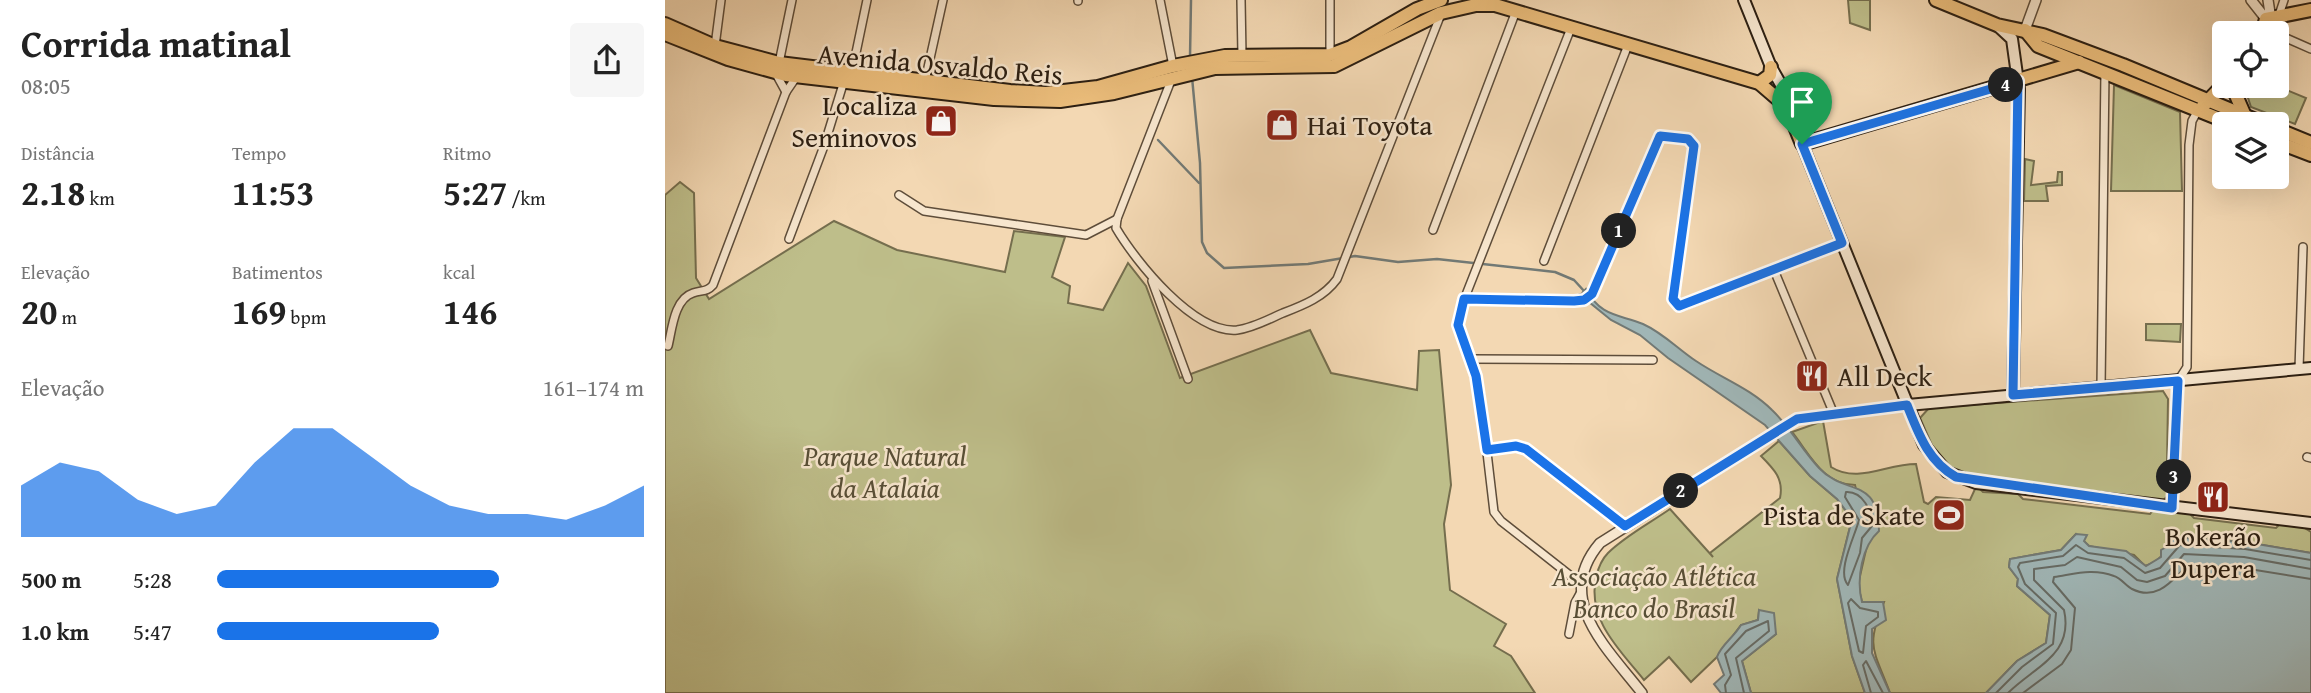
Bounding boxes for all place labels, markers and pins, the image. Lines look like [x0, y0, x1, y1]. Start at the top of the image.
pin: 4 [1989, 68, 2023, 102]
pin [1772, 72, 1832, 144]
place label: Localiza Seminovos [791, 84, 918, 157]
shop icon: Localiza Seminovos [922, 102, 960, 140]
place label: Hai Toyota [1307, 104, 1433, 145]
shop icon: Hai Toyota [1263, 106, 1301, 144]
pin: 1 [1601, 214, 1637, 248]
place label: All Deck [1837, 355, 1933, 396]
restaurant icon: All Deck [1793, 357, 1831, 395]
pin: 3 [2157, 460, 2191, 494]
pin: 2 [1663, 474, 1699, 508]
restaurant icon: Bokerão Dupera [2194, 478, 2232, 516]
place label: Pista de Skate [1763, 494, 1925, 535]
sports icon: Pista de Skate [1930, 496, 1968, 534]
place label: Bokerão Dupera [2165, 515, 2261, 588]

